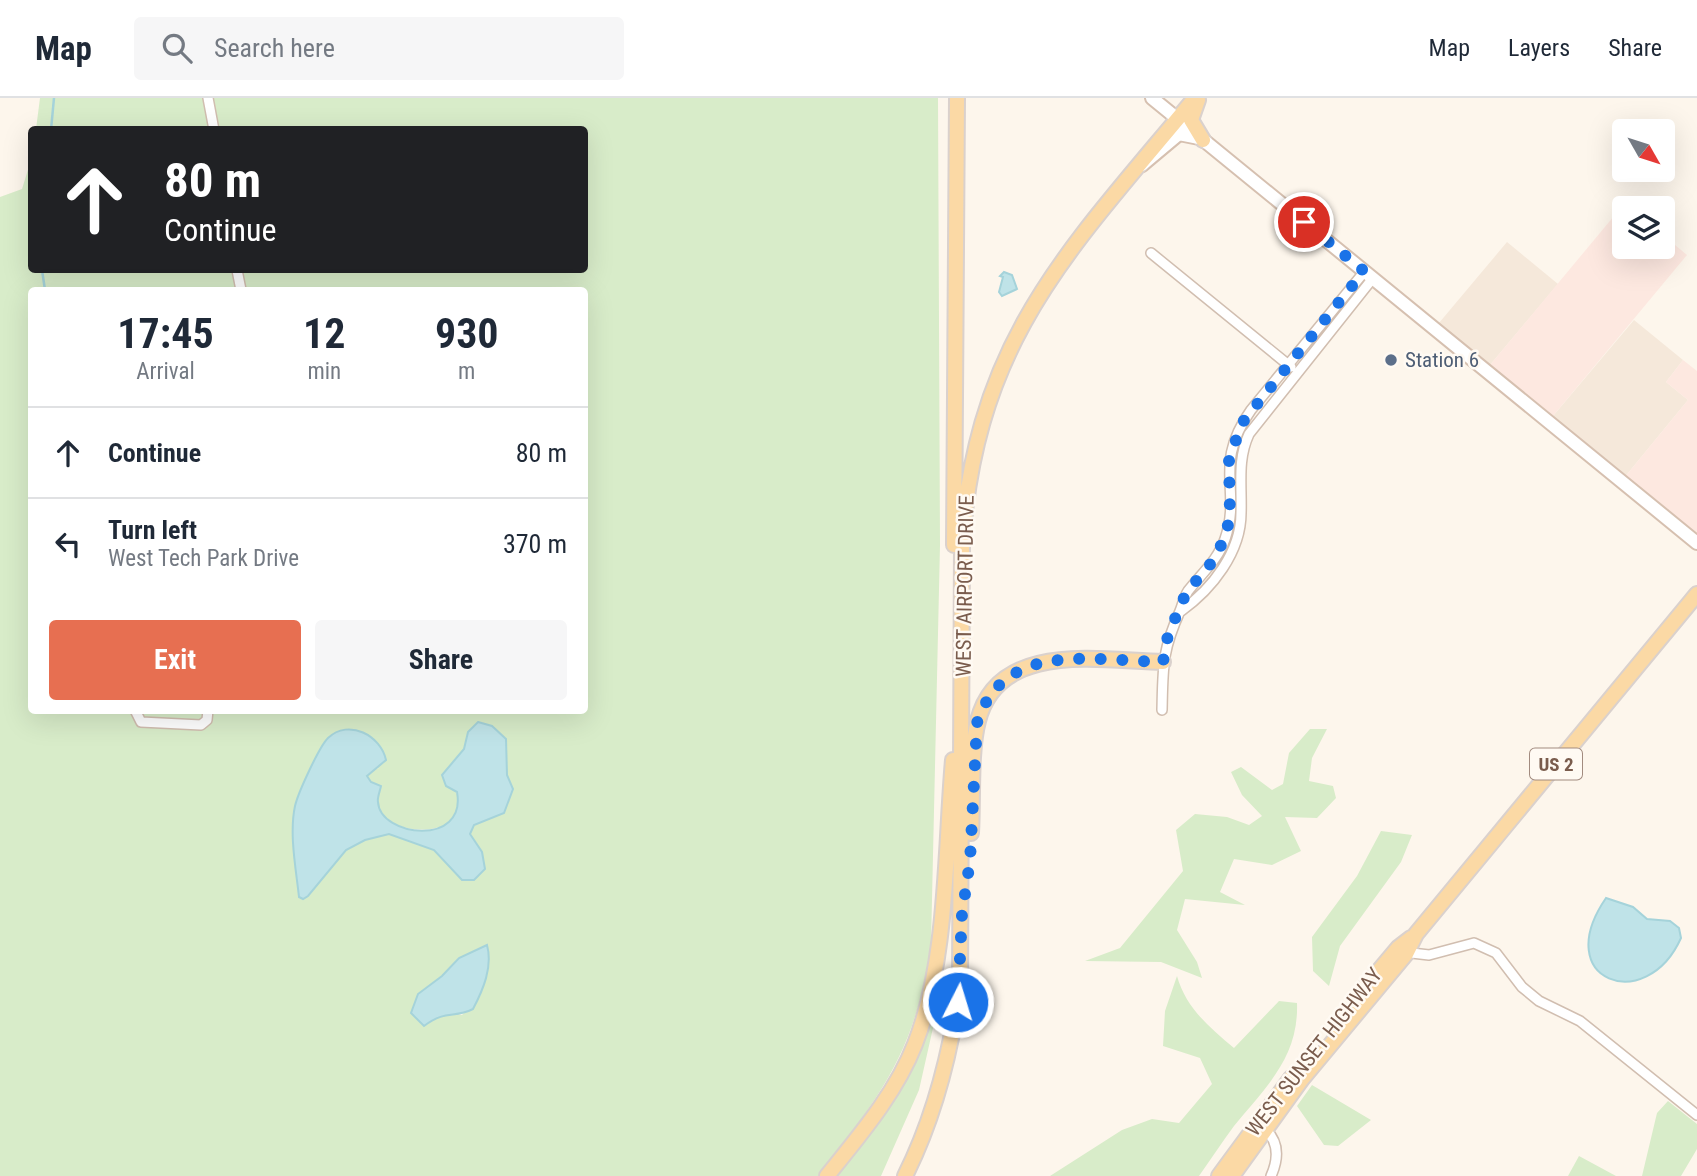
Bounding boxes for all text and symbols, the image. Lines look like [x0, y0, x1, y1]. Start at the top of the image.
search box [134, 17, 624, 80]
text: Map [35, 29, 92, 68]
icon: search [158, 29, 196, 67]
text: Search here [214, 33, 335, 63]
text: Map [1429, 34, 1470, 62]
text: Layers [1508, 34, 1570, 62]
text: Share [1608, 34, 1662, 62]
north arrow [1612, 119, 1675, 182]
map controls [1612, 119, 1675, 259]
text: 80 m [164, 152, 261, 209]
icon: ahead [49, 154, 140, 245]
pin [1274, 192, 1334, 252]
button: layers [1612, 196, 1675, 259]
icon: arrive [1285, 203, 1323, 241]
text: Continue [164, 211, 276, 249]
text: 17:45 [117, 309, 214, 358]
text: 12 [303, 309, 346, 358]
text: 930 [435, 309, 499, 358]
place label: Station 6 [1405, 348, 1479, 372]
marker: Station 6 [1383, 352, 1399, 368]
text: Arrival [136, 358, 195, 385]
text: min [307, 358, 341, 385]
text: m [458, 358, 475, 385]
icon: ahead [49, 434, 87, 472]
text: Continue [108, 438, 201, 468]
text: 80 m [516, 438, 567, 468]
street label: WEST AIRPORT DRIVE [951, 495, 979, 677]
text: Turn left [108, 515, 197, 545]
icon: left [49, 525, 87, 563]
text: 370 m [503, 529, 567, 559]
text: West Tech Park Drive [108, 545, 299, 572]
button: Exit [49, 620, 301, 700]
button: Share [315, 620, 567, 700]
road number: US 2 [1530, 748, 1582, 779]
street label: WEST SUNSET HIGHWAY [1241, 963, 1387, 1141]
position arrow [921, 965, 995, 1039]

